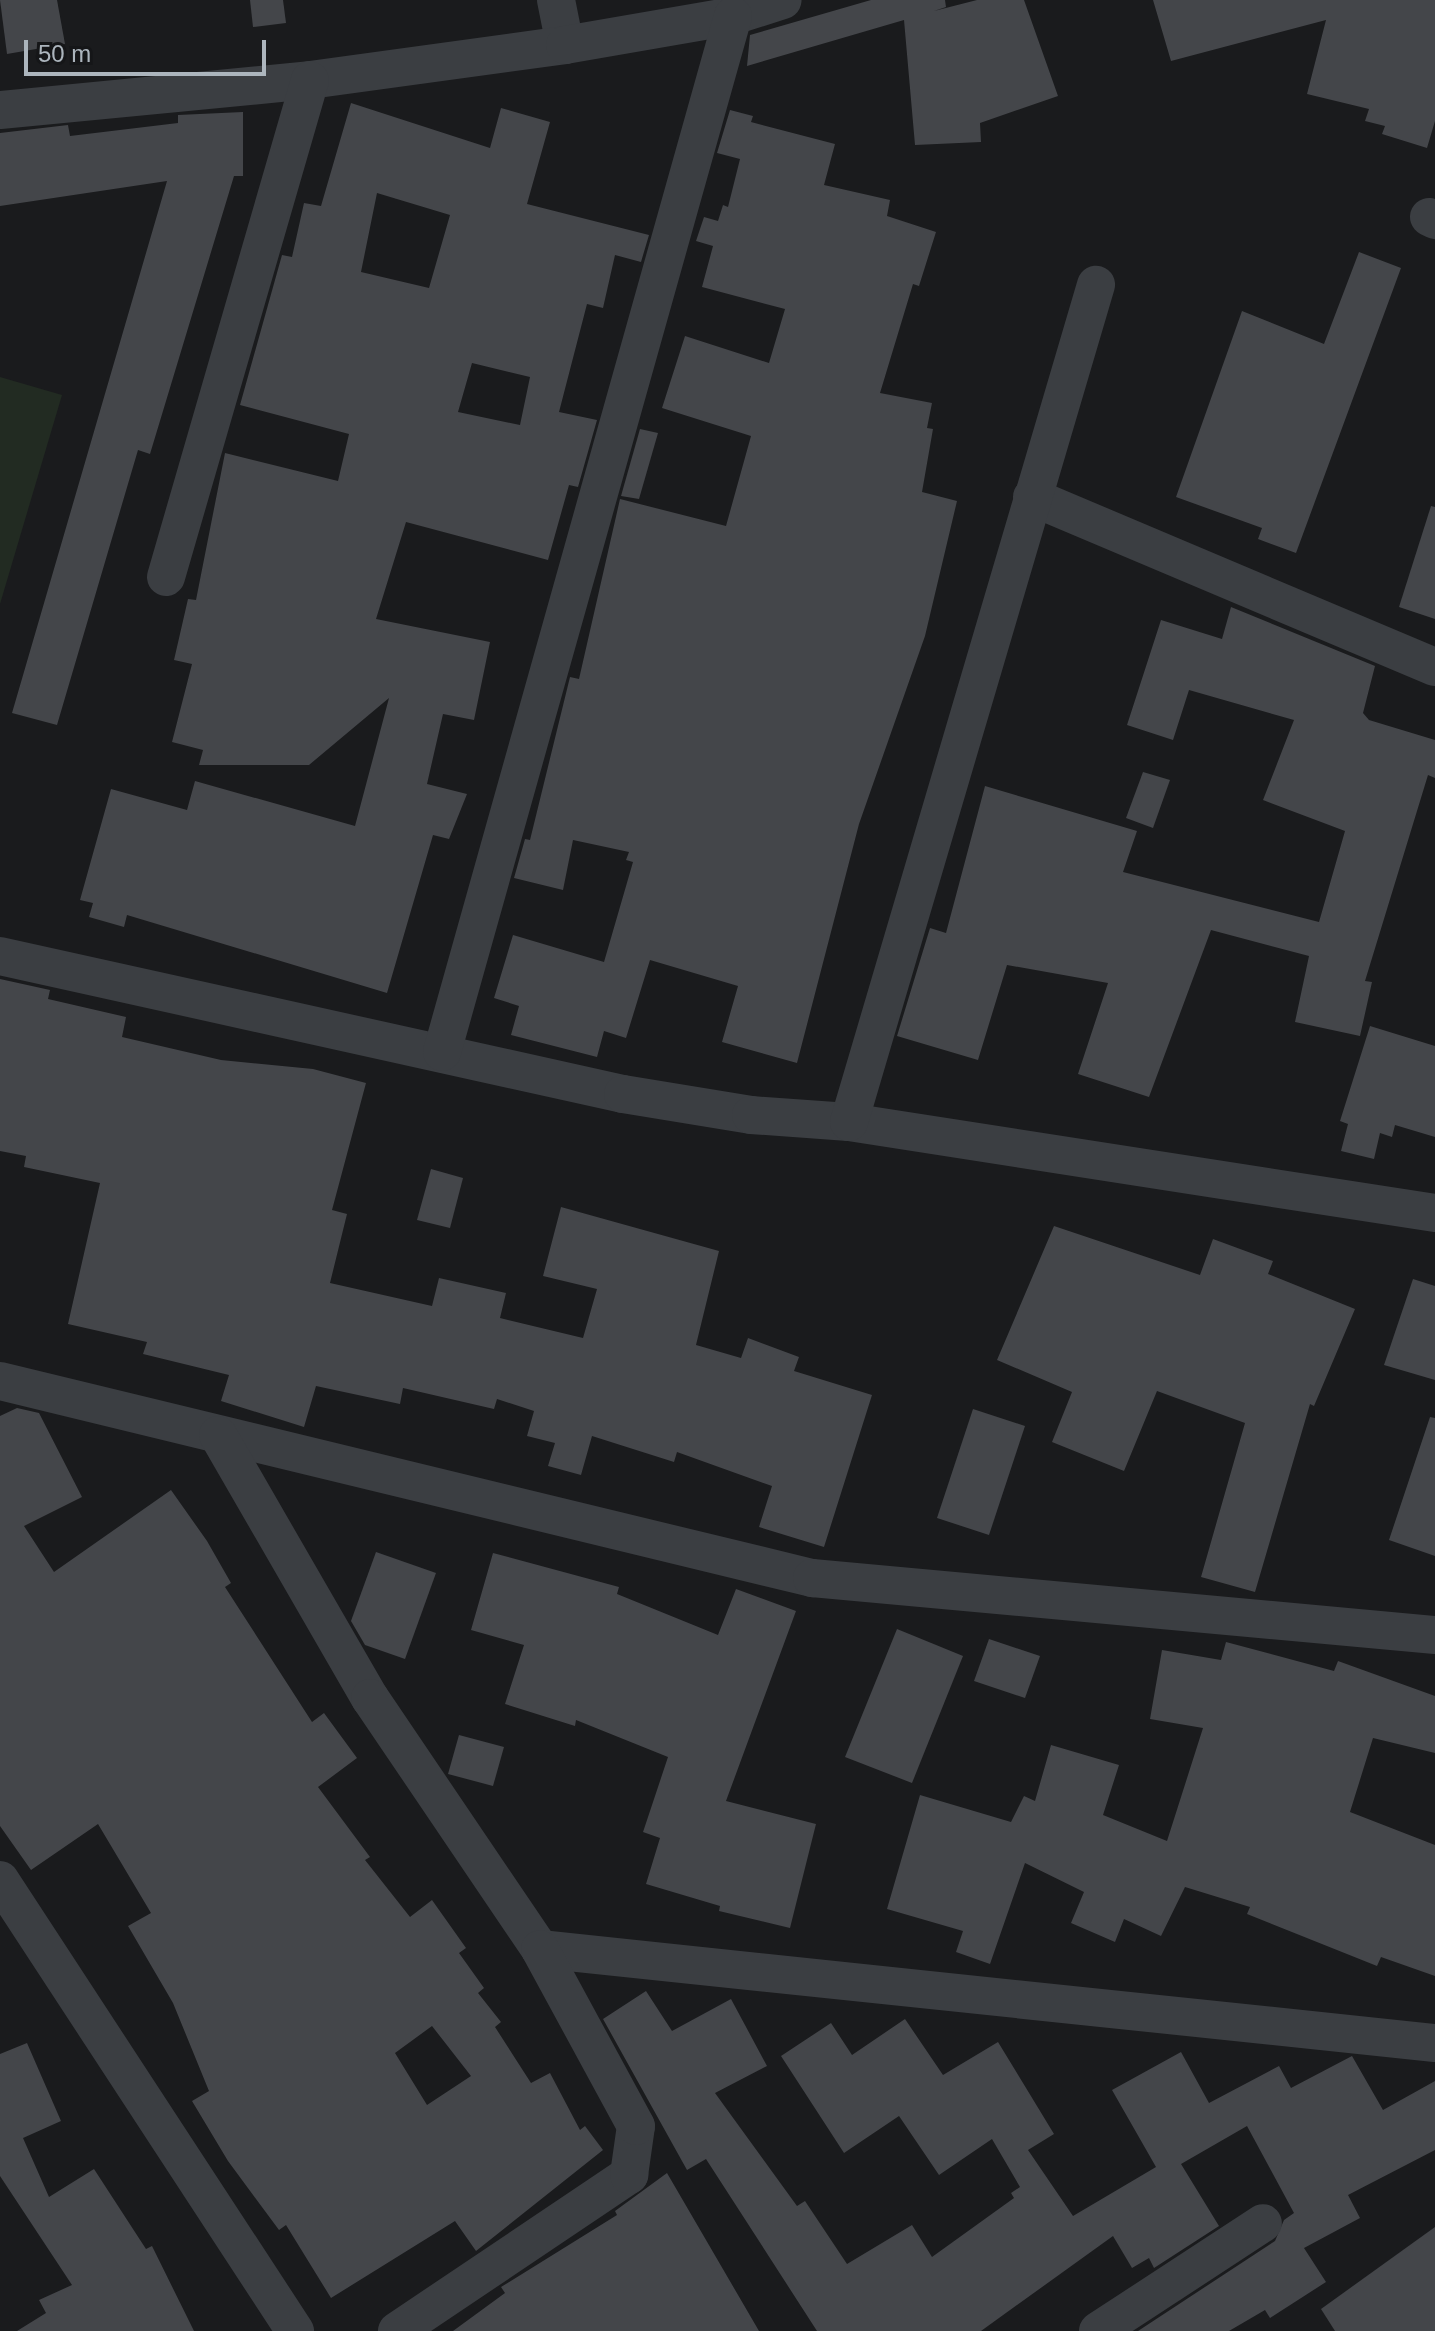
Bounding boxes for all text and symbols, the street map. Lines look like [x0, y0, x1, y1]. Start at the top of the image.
scale bar [28, 24, 270, 74]
text: 50 m [38, 40, 91, 67]

